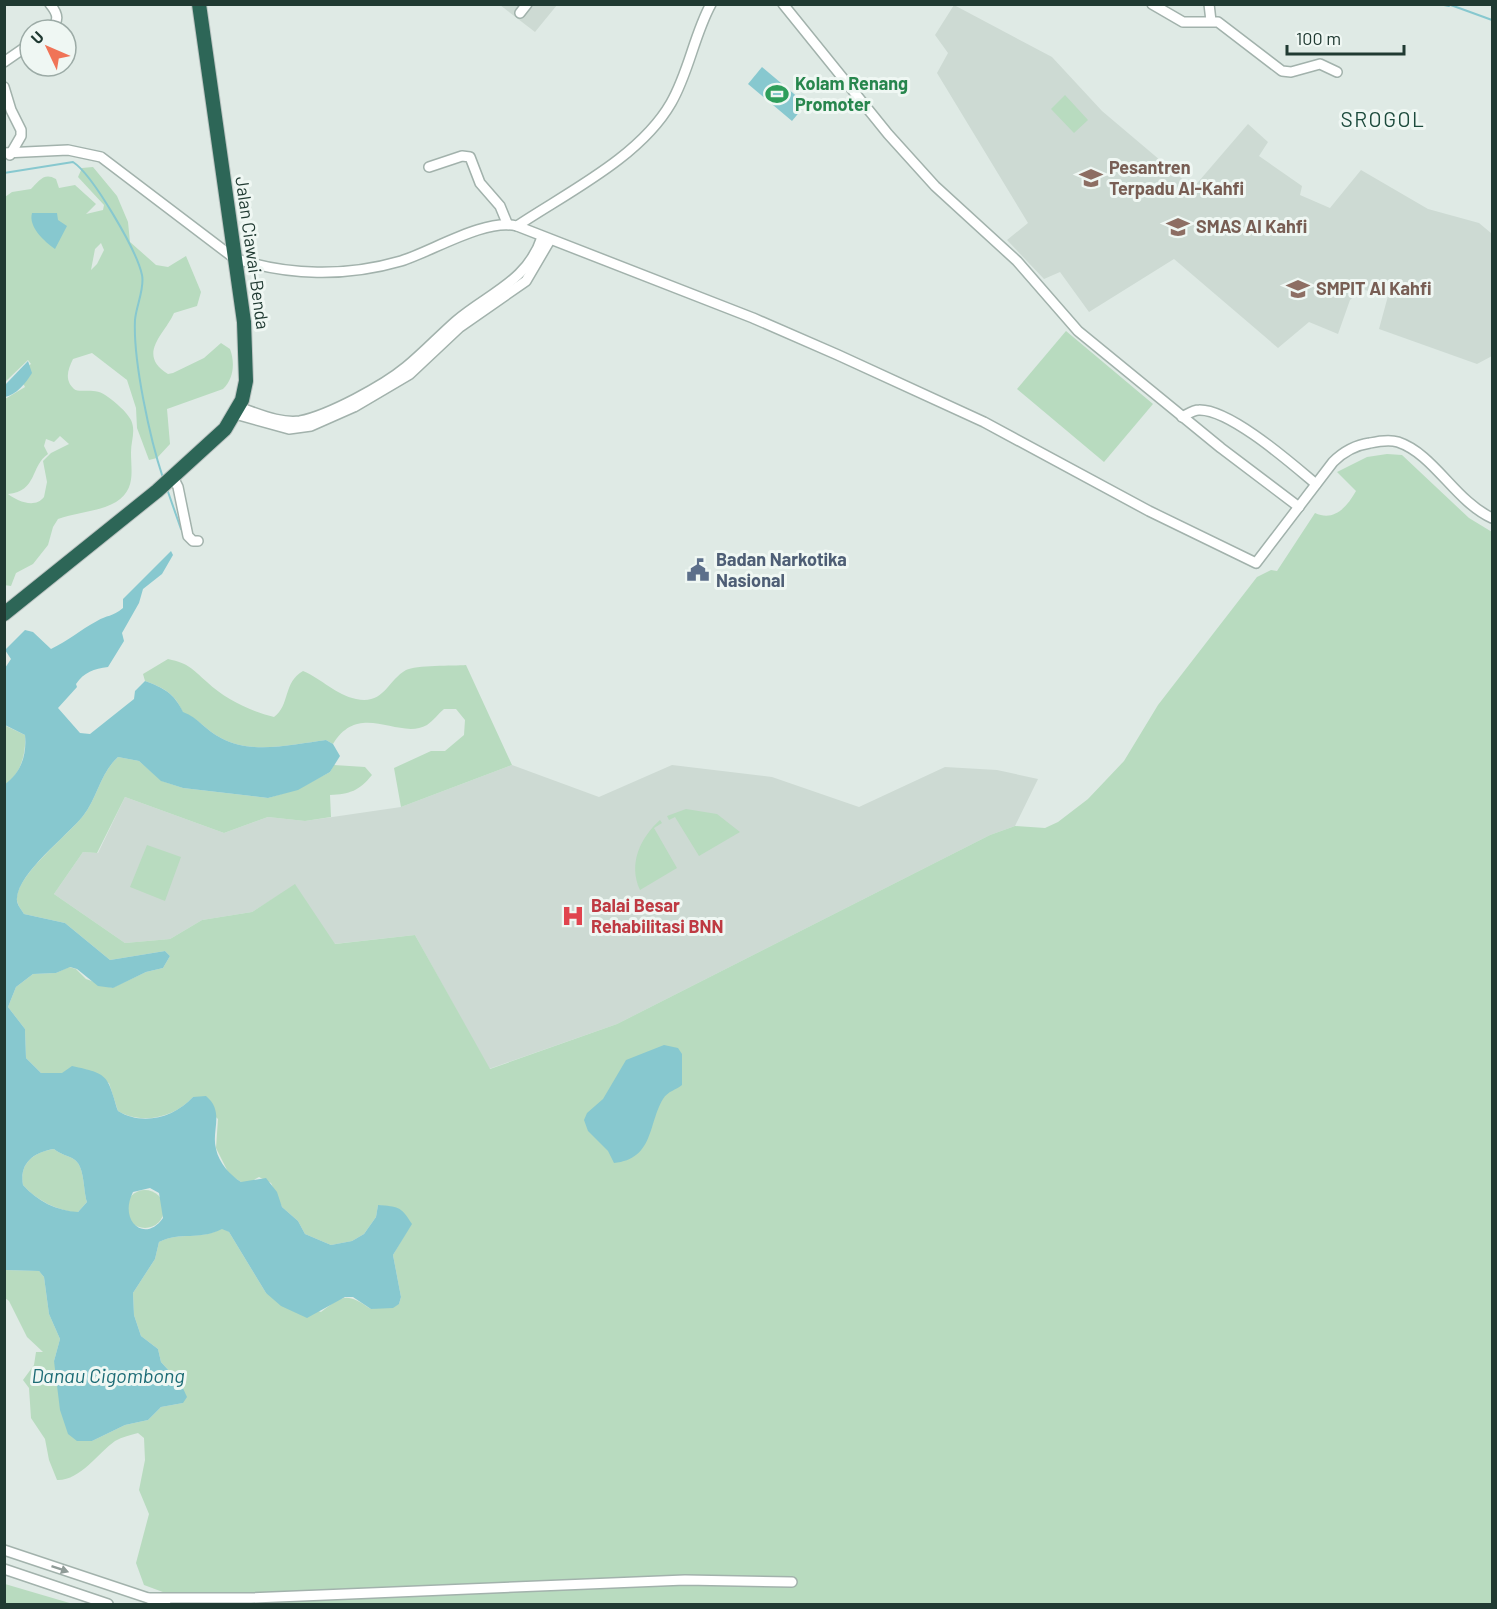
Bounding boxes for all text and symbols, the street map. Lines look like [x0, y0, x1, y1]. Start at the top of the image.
north arrow [18, 18, 78, 78]
scale bar [1287, 18, 1404, 56]
text: U [27, 27, 47, 47]
text: 100 m [1296, 27, 1341, 49]
place label: Kolam Renang Promoter [795, 72, 908, 115]
sports icon: Kolam Renang Promoter [764, 81, 790, 107]
district label: SROGOL [1340, 106, 1426, 131]
place label: Pesantren Terpadu Al-Kahfi [1109, 156, 1244, 199]
school or university icon: Pesantren Terpadu Al-Kahfi [1078, 165, 1104, 191]
street label: Jalan Ciawai-Benda [231, 175, 275, 331]
school or university icon: SMAS Al Kahfi [1165, 214, 1191, 240]
place label: SMAS Al Kahfi [1196, 215, 1307, 237]
school or university icon: SMPIT Al Kahfi [1285, 276, 1311, 302]
place label: SMPIT Al Kahfi [1316, 277, 1431, 299]
place label: Badan Narkotika Nasional [716, 548, 847, 591]
public building icon: Badan Narkotika Nasional [685, 557, 711, 583]
place label: Balai Besar Rehabilitasi BNN [591, 894, 723, 937]
hospital icon: Balai Besar Rehabilitasi BNN [560, 903, 586, 929]
water label: Danau Cigombong [31, 1363, 185, 1387]
one-way arrow [51, 1564, 69, 1574]

